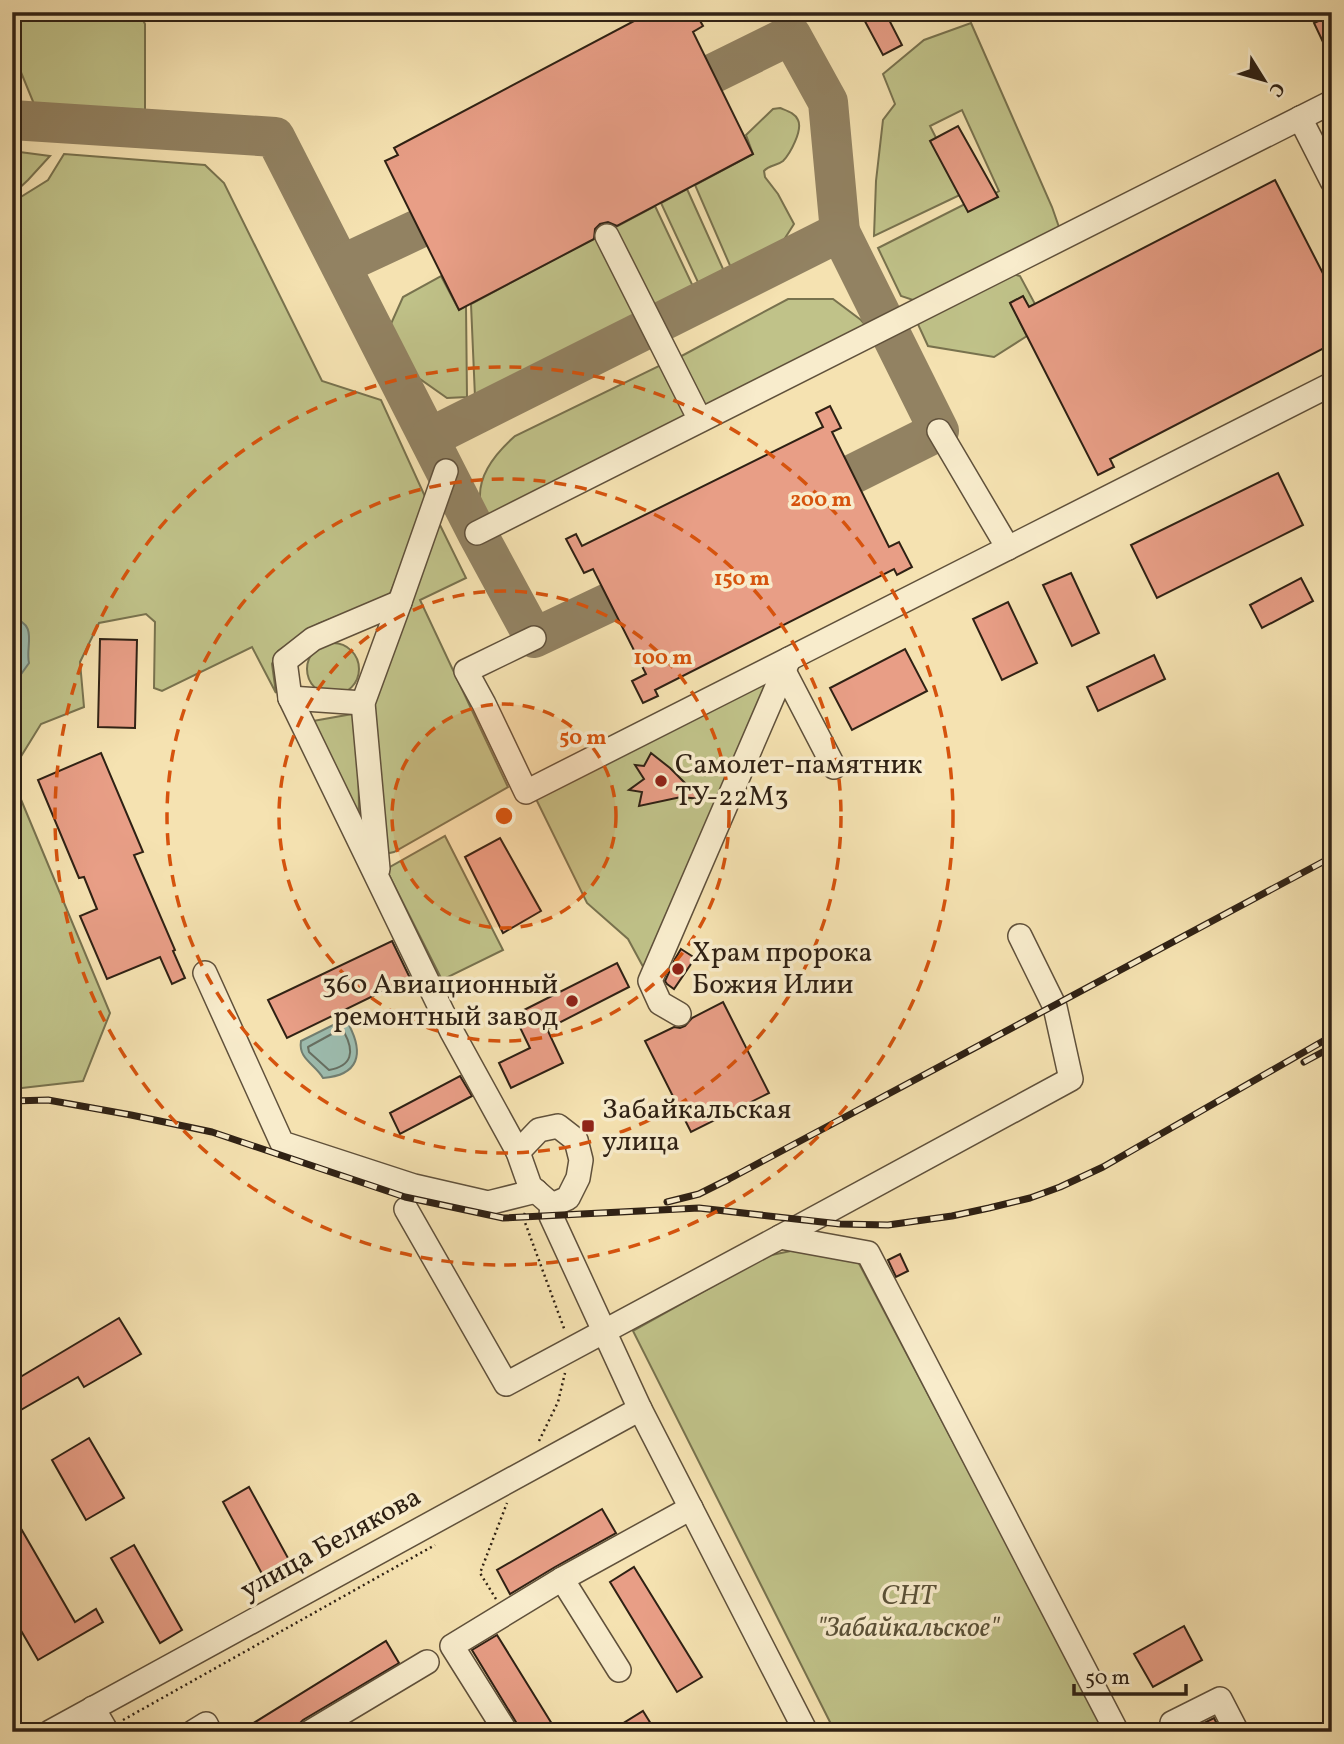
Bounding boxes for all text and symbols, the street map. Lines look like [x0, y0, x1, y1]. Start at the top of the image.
north arrow [1228, 46, 1298, 116]
text: С [1262, 76, 1290, 102]
text: 200 m [790, 486, 852, 515]
text: 150 m [714, 565, 770, 594]
text: 100 m [633, 644, 693, 673]
text: 50 m [559, 724, 607, 753]
place label: Самолет-памятник ТУ-22М3 [675, 746, 922, 817]
marker: Самолет-памятник ТУ-22М3 [653, 773, 669, 789]
centre of rings [492, 804, 516, 828]
place label: Храм пророка Божия Илии [692, 934, 873, 1005]
marker: Храм пророка Божия Илии [670, 961, 686, 977]
place label: 360 Авиационный ремонтный завод [322, 966, 558, 1037]
marker: 360 Авиационный ремонтный завод [564, 993, 580, 1009]
place label: Забайкальская улица [602, 1091, 791, 1162]
marker: Забайкальская улица [580, 1118, 596, 1134]
street label: улица Белякова [233, 1478, 429, 1610]
park label: СНТ "Забайкальское" [817, 1577, 1001, 1648]
scale bar [1074, 1653, 1186, 1697]
text: 50 m [1085, 1664, 1130, 1693]

